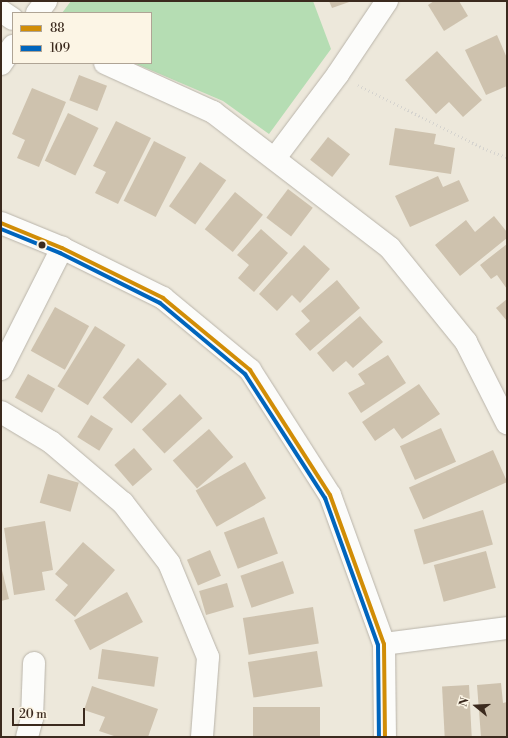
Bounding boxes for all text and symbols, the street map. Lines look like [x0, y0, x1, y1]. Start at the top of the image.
legend [12, 12, 152, 64]
text: 88 [50, 21, 65, 36]
text: 109 [50, 41, 70, 56]
unlabelled marker [37, 240, 47, 250]
north arrow [456, 686, 496, 726]
text: N [457, 696, 473, 709]
scale bar [14, 700, 87, 726]
text: 20 m [19, 707, 47, 722]

